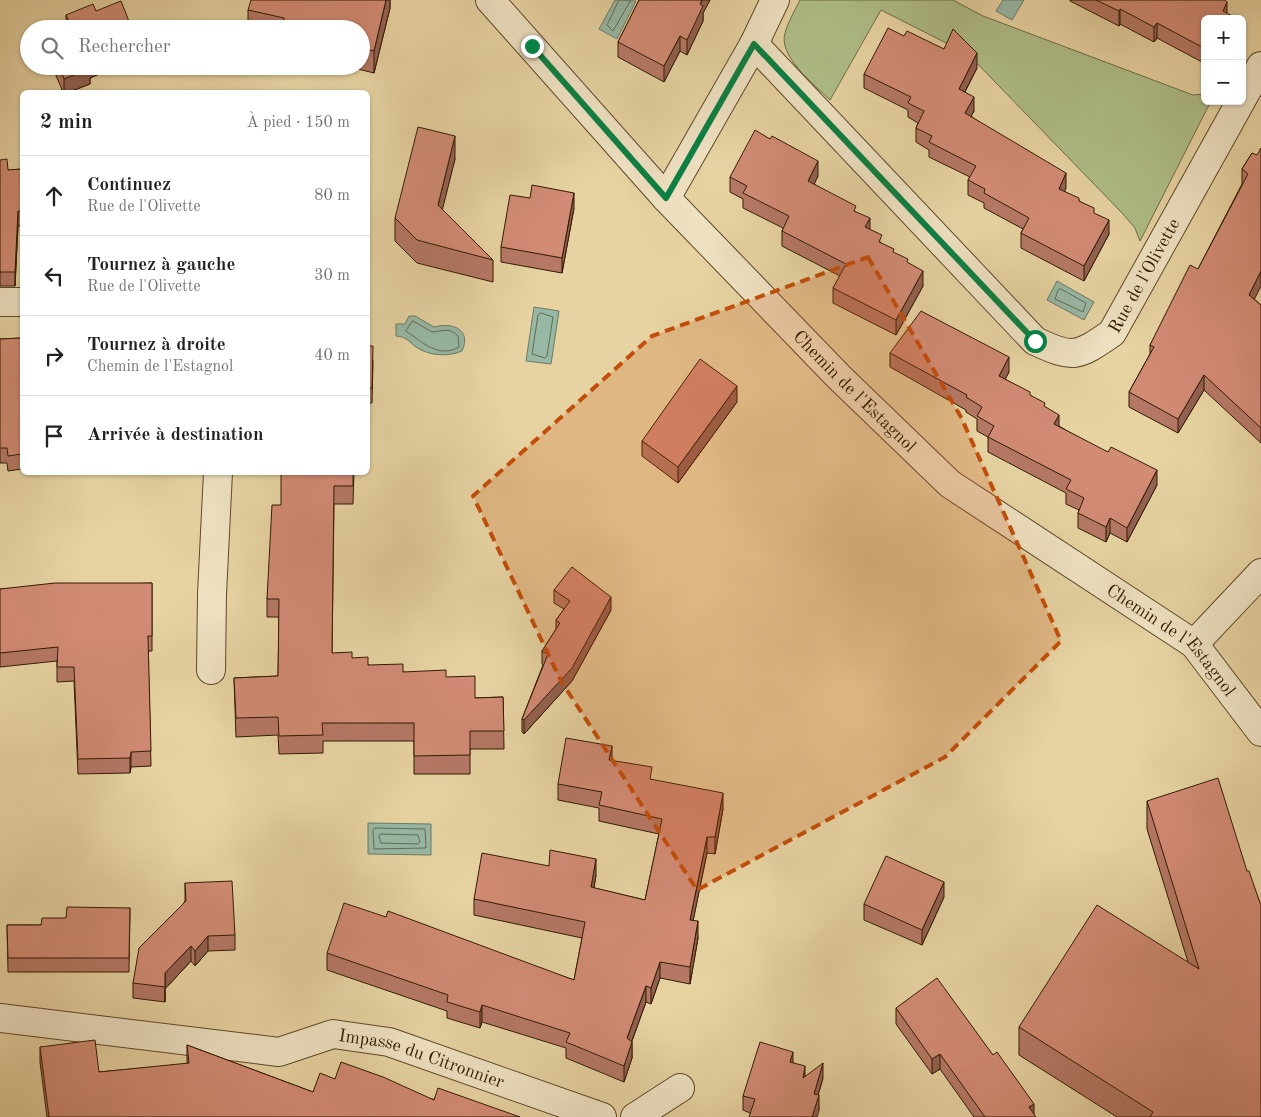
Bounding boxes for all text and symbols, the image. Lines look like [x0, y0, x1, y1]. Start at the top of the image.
map controls [1201, 15, 1246, 105]
button: + [1201, 15, 1246, 60]
search box [20, 20, 370, 75]
icon: search [38, 34, 66, 62]
route end [521, 35, 544, 58]
text: Rechercher [78, 38, 171, 57]
button: − [1201, 60, 1246, 105]
text: 2 min [40, 112, 93, 133]
text: À pied · 150 m [247, 115, 350, 131]
text: Continuez [87, 176, 171, 195]
icon: ahead [40, 182, 68, 210]
text: 80 m [314, 188, 350, 204]
text: Rue de l'Olivette [87, 199, 201, 215]
street label: Rue de l'Olivette [1106, 216, 1184, 336]
text: Tournez à gauche [87, 256, 235, 275]
icon: left [40, 262, 68, 290]
text: 30 m [314, 268, 350, 284]
text: Rue de l'Olivette [87, 279, 201, 295]
street label: Chemin de l'Estagnol [789, 327, 919, 456]
route start [1024, 330, 1047, 353]
text: Tournez à droite [87, 336, 226, 355]
icon: right [40, 342, 68, 370]
text: 40 m [314, 348, 350, 364]
text: Chemin de l'Estagnol [87, 359, 233, 375]
icon: arrive [40, 422, 68, 450]
text: Arrivée à destination [87, 426, 263, 445]
street label: Chemin de l'Estagnol [1103, 581, 1238, 700]
street label: Impasse du Citronnier [337, 1027, 507, 1092]

